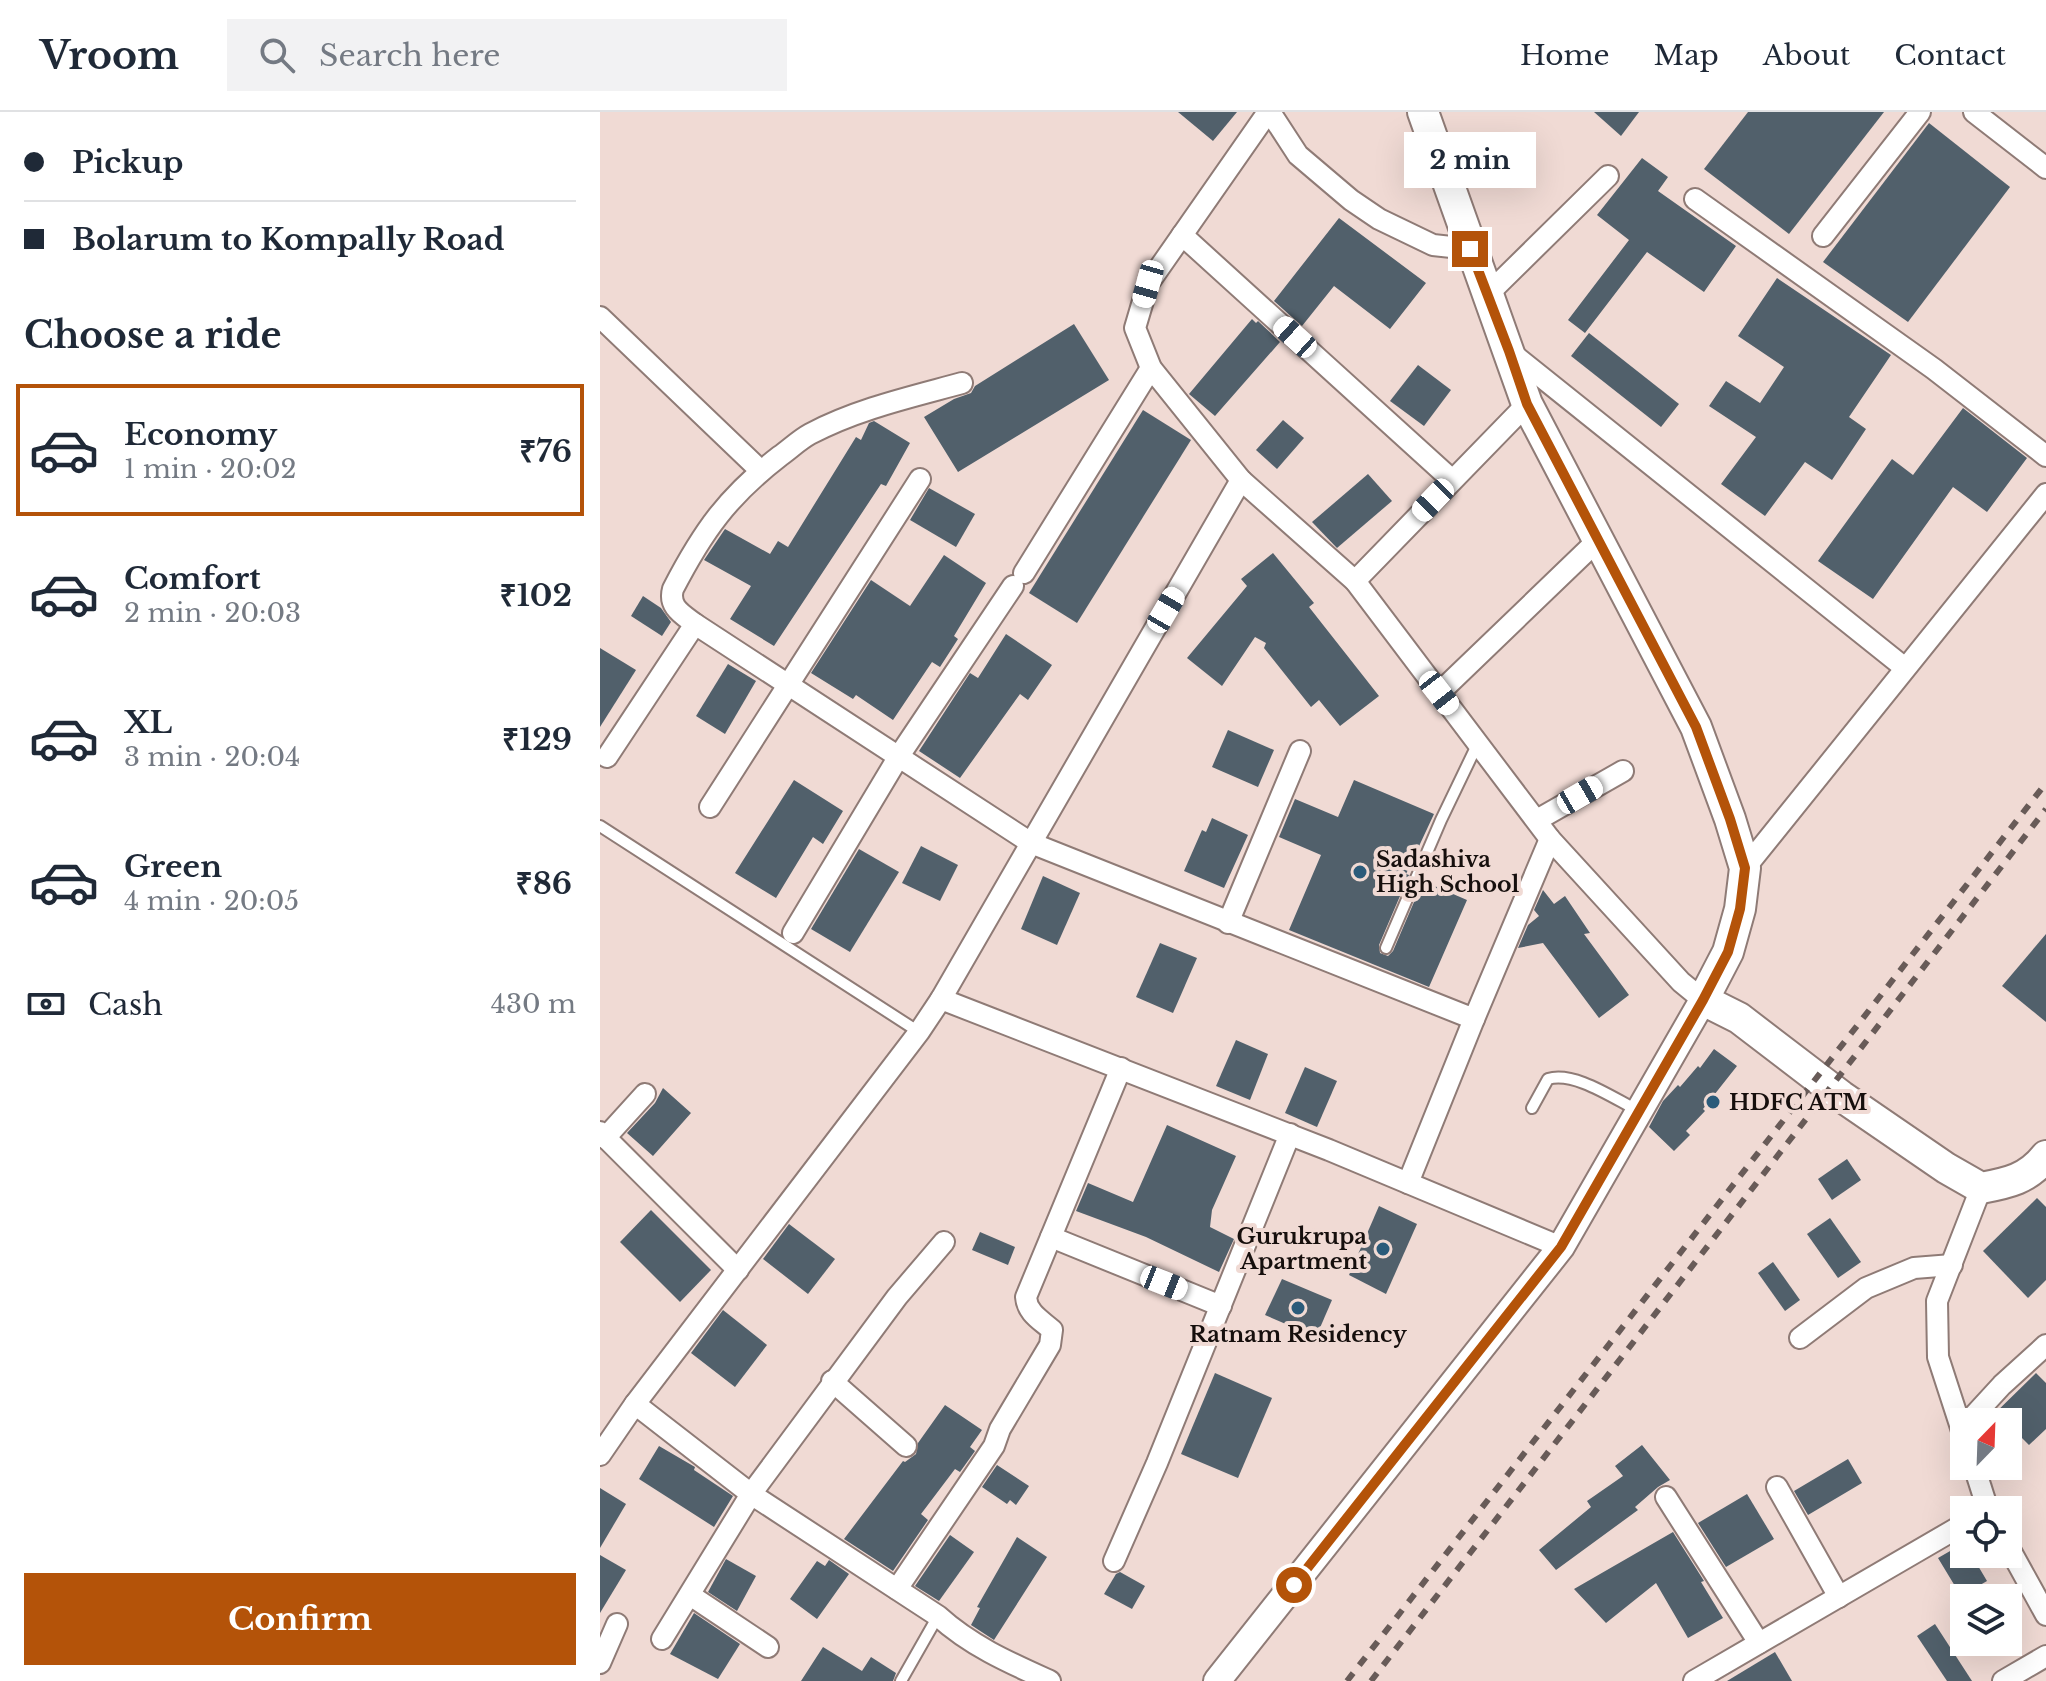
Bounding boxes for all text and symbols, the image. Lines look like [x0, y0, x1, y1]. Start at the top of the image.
search box [227, 19, 787, 91]
text: Vroom [40, 32, 179, 79]
icon: search [255, 33, 299, 77]
text: Search here [319, 37, 501, 74]
text: Home [1520, 38, 1610, 73]
text: Map [1654, 38, 1719, 73]
text: About [1763, 38, 1850, 73]
text: Contact [1894, 38, 2006, 73]
callout: 2 min [1404, 133, 1536, 189]
text: Pickup [72, 144, 183, 181]
text: 2 min [1430, 144, 1510, 176]
text: Bolarum to Kompally Road [72, 221, 504, 258]
route end [1452, 231, 1488, 267]
car [1130, 258, 1166, 310]
car [1269, 312, 1321, 362]
text: Choose a ride [24, 313, 281, 358]
icon: car [28, 414, 100, 486]
text: Economy [124, 416, 277, 453]
text: ₹76 [519, 433, 572, 470]
text: 1 min · 20:02 [124, 453, 297, 485]
car [1408, 474, 1458, 526]
icon: car [28, 558, 100, 630]
text: Comfort [124, 560, 261, 597]
text: ₹102 [500, 577, 572, 614]
car [1144, 583, 1188, 637]
text: 2 min · 20:03 [124, 597, 301, 629]
car [1415, 667, 1463, 719]
icon: car [28, 702, 100, 774]
text: XL [124, 704, 172, 741]
text: ₹129 [502, 721, 572, 758]
text: 3 min · 20:04 [124, 741, 300, 773]
car [1553, 773, 1607, 817]
icon: car [28, 846, 100, 918]
place label: Sadashiva High School [1376, 846, 1519, 898]
text: Green [124, 848, 222, 885]
marker: Sadashiva High School [1351, 863, 1369, 881]
text: ₹86 [516, 865, 572, 902]
text: 4 min · 20:05 [124, 885, 299, 917]
icon: cash [24, 982, 68, 1026]
text: Cash [88, 986, 163, 1023]
text: 430 m [491, 988, 576, 1020]
place label: HDFC ATM [1729, 1089, 1868, 1116]
marker: HDFC ATM [1704, 1093, 1722, 1111]
place label: Gurukrupa Apartment [1236, 1223, 1368, 1275]
marker: Gurukrupa Apartment [1374, 1240, 1392, 1258]
car [1137, 1263, 1191, 1303]
marker: Ratnam Residency [1289, 1299, 1307, 1317]
place label: Ratnam Residency [1189, 1321, 1407, 1348]
north arrow [1950, 1408, 2022, 1480]
map controls [1950, 1408, 2022, 1656]
button: locate [1950, 1496, 2022, 1568]
route start [1276, 1567, 1312, 1603]
button: Confirm [24, 1573, 576, 1665]
button: layers [1950, 1584, 2022, 1656]

